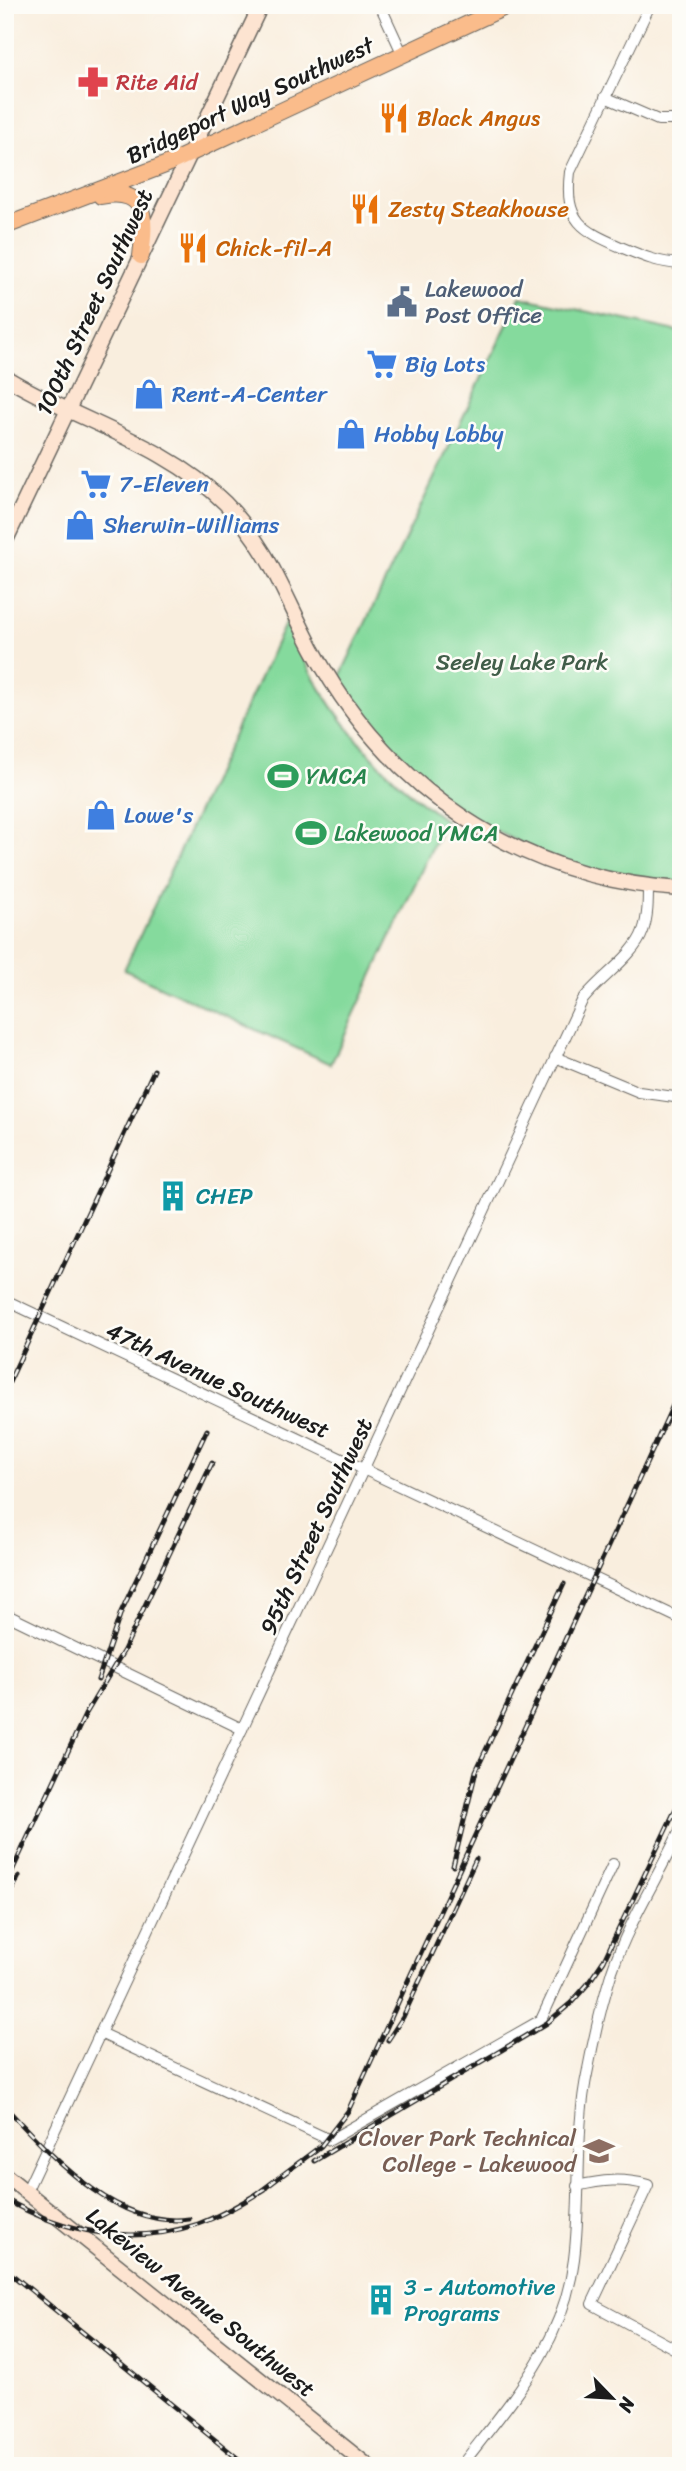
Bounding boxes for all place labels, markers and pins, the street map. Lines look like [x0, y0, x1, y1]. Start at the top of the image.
place label: Rite Aid [116, 62, 200, 103]
pharmacy icon: Rite Aid [76, 65, 110, 99]
place label: Black Angus [417, 98, 541, 139]
restaurant icon: Black Angus [377, 101, 411, 135]
place label: Zesty Steakhouse [388, 189, 569, 230]
restaurant icon: Zesty Steakhouse [348, 192, 382, 226]
place label: Chick-fil-A [216, 228, 332, 269]
restaurant icon: Chick-fil-A [176, 231, 210, 265]
place label: Lakewood Post Office [425, 269, 542, 336]
public building icon: Lakewood Post Office [385, 285, 419, 319]
place label: Big Lots [405, 344, 486, 385]
supermarket icon: Big Lots [365, 347, 399, 381]
place label: Rent-A-Center [172, 374, 328, 415]
shop icon: Rent-A-Center [132, 377, 166, 411]
place label: Hobby Lobby [374, 414, 504, 455]
shop icon: Hobby Lobby [334, 417, 368, 451]
place label: 7-Eleven [119, 464, 209, 505]
supermarket icon: 7-Eleven [79, 467, 113, 501]
place label: Sherwin-Williams [103, 505, 280, 546]
shop icon: Sherwin-Williams [63, 508, 97, 542]
place label: YMCA [306, 756, 367, 797]
sports icon: YMCA [266, 759, 300, 793]
place label: Lowe's [124, 795, 194, 836]
shop icon: Lowe's [84, 798, 118, 832]
place label: Lakewood YMCA [334, 813, 499, 854]
sports icon: Lakewood YMCA [294, 816, 328, 850]
place label: CHEP [196, 1176, 253, 1217]
building icon: CHEP [156, 1179, 190, 1213]
place label: Clover Park Technical College - Lakewood [359, 2118, 578, 2185]
school or university icon: Clover Park Technical College - Lakewood [582, 2134, 616, 2168]
place label: 3 - Automotive Programs [404, 2267, 556, 2334]
building icon: 3 - Automotive Programs [364, 2283, 398, 2317]

